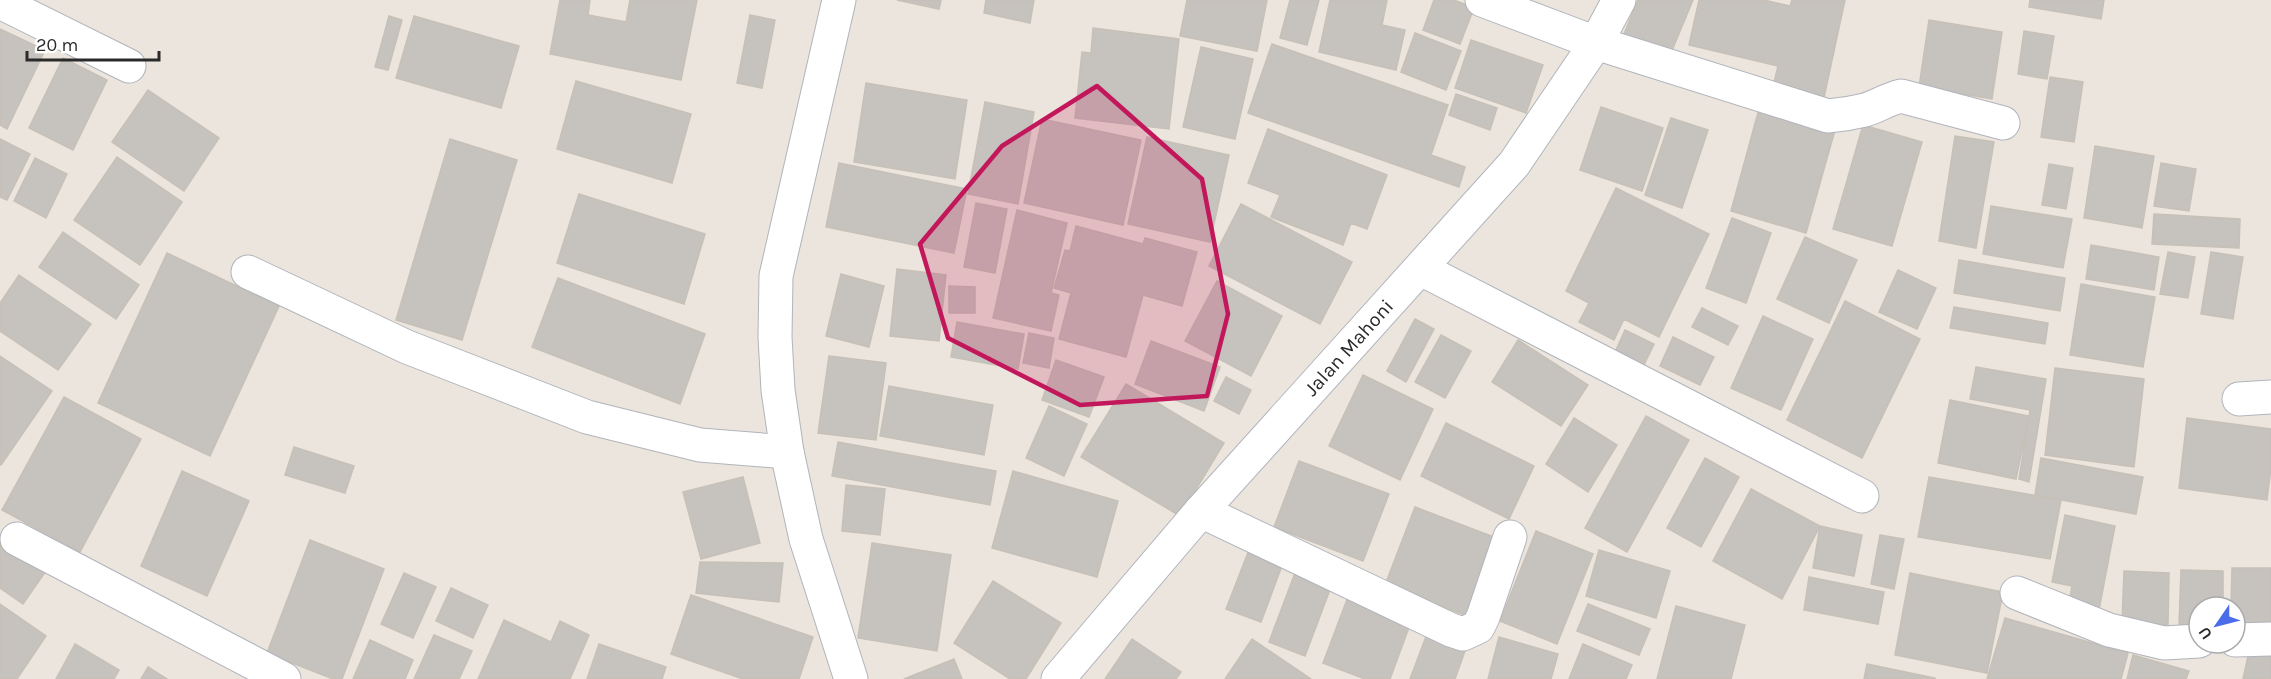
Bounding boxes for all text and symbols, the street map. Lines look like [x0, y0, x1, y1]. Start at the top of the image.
scale bar [27, 24, 159, 62]
text: 20 m [36, 34, 78, 56]
street label: Jalan Mahoni [1300, 295, 1398, 401]
north arrow [2187, 595, 2247, 655]
text: U [2194, 623, 2216, 643]

